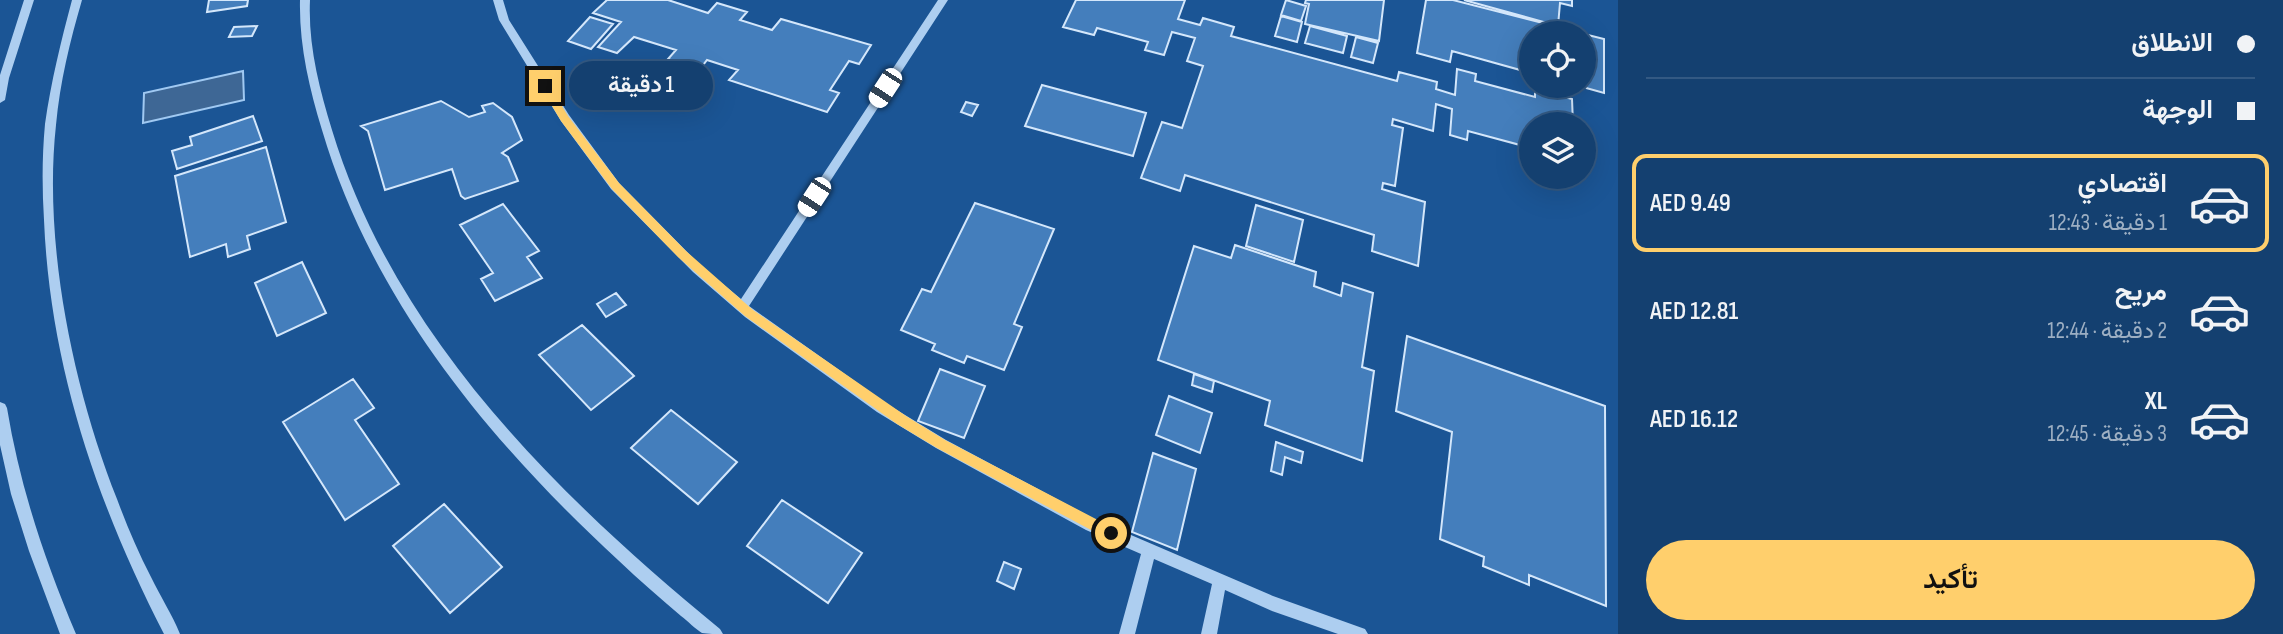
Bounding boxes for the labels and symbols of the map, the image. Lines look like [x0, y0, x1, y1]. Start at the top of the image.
callout: 1 دقيقة [570, 62, 713, 110]
car [865, 65, 906, 111]
route end [529, 70, 561, 102]
car [794, 174, 835, 220]
route start [1095, 517, 1127, 549]

